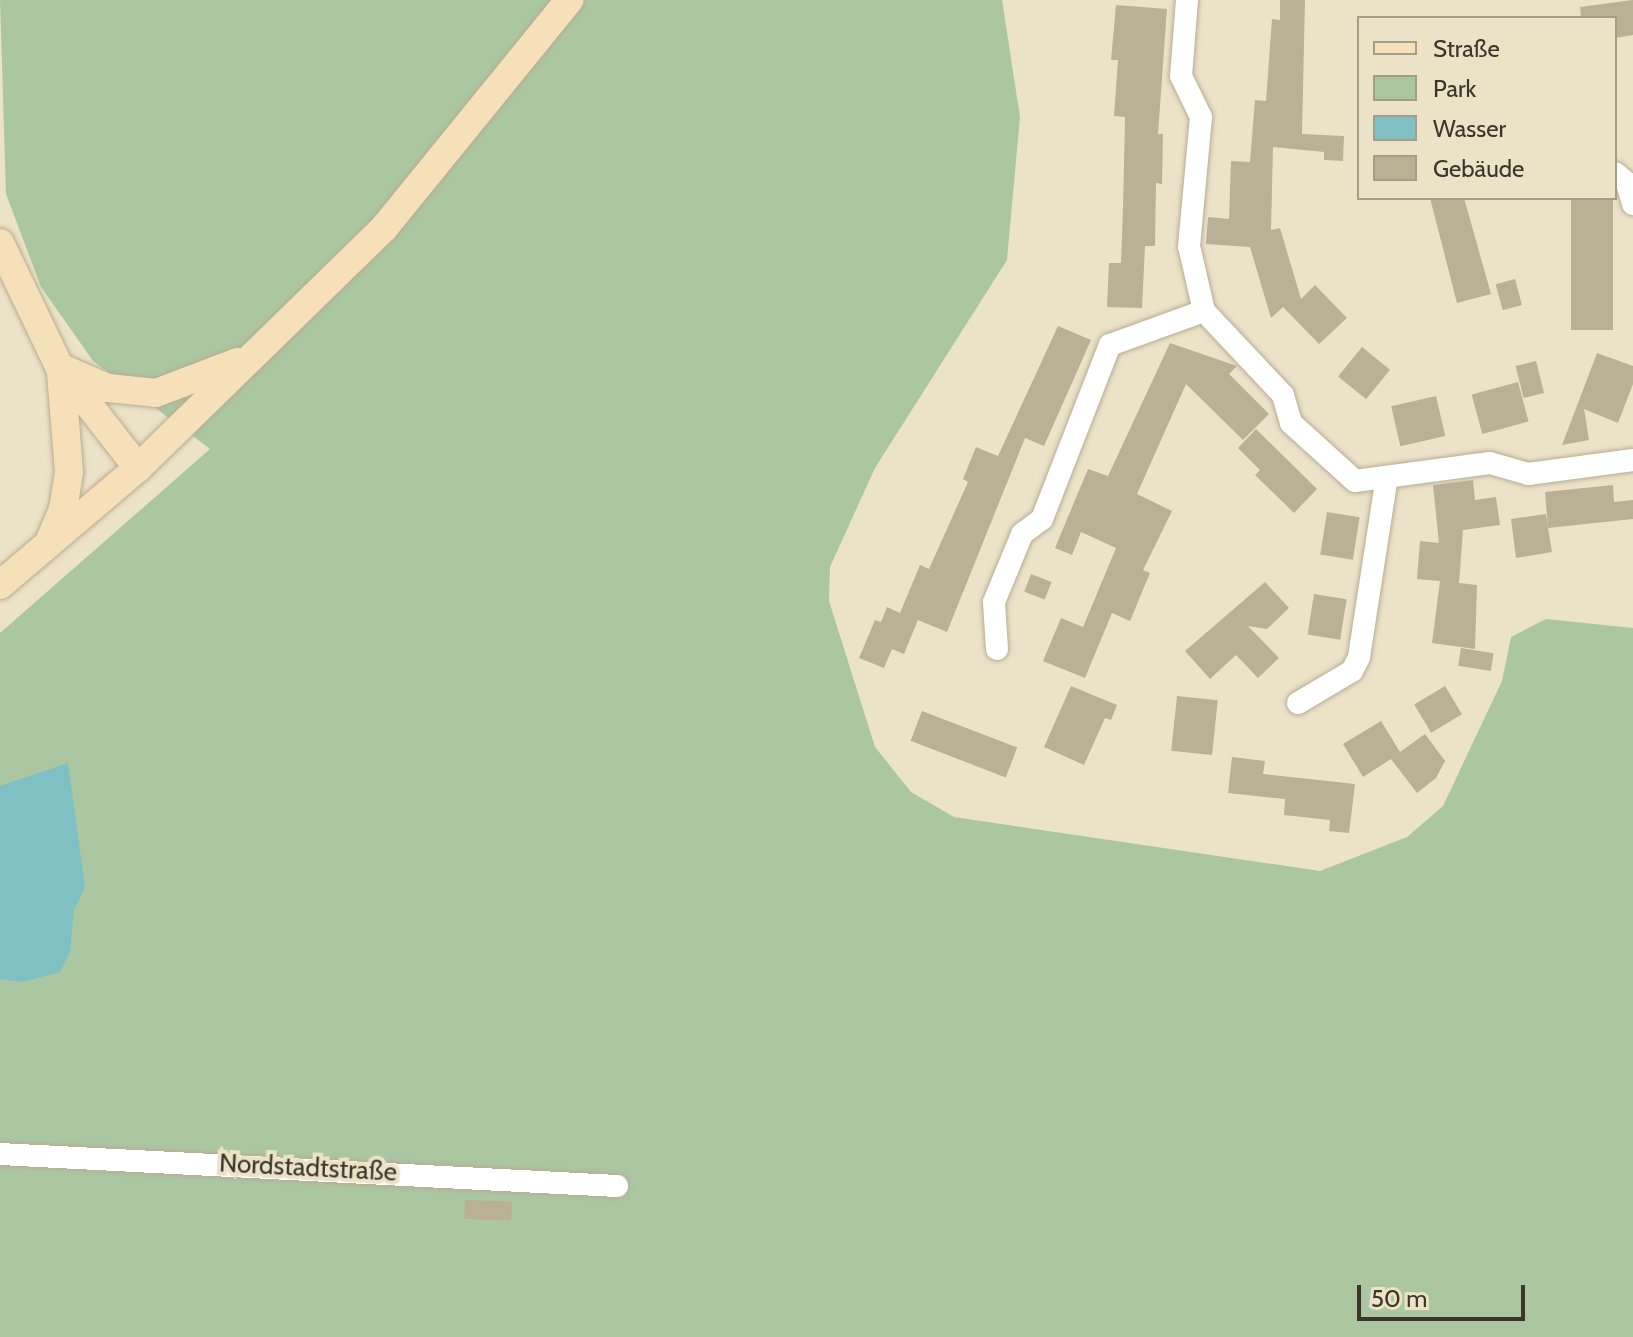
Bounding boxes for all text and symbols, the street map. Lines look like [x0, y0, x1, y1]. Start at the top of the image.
legend [1357, 16, 1617, 200]
text: Straße [1433, 34, 1500, 63]
text: Park [1433, 74, 1476, 103]
text: Wasser [1433, 114, 1506, 143]
text: Gebäude [1433, 154, 1524, 183]
street label: Nordstadtstraße [218, 1148, 398, 1188]
scale bar [1361, 1269, 1529, 1319]
text: 50 m [1371, 1284, 1427, 1313]

